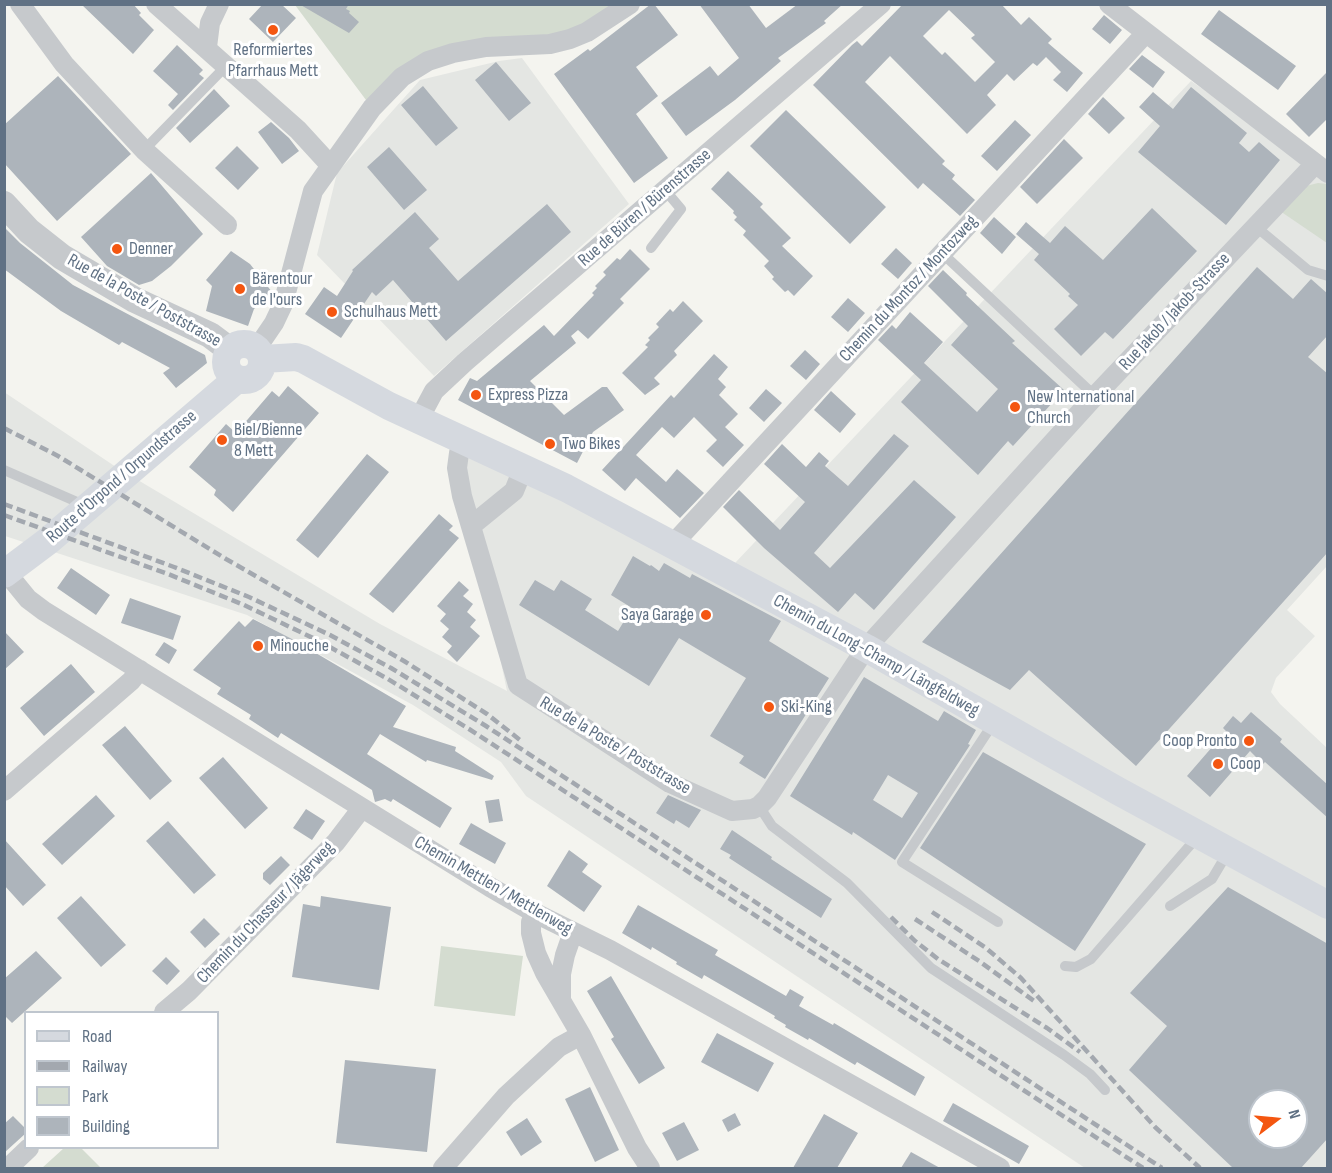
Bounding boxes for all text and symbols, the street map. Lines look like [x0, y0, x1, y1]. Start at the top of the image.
marker: Reformiertes Pfarrhaus Mett [266, 23, 280, 37]
place label: Reformiertes Pfarrhaus Mett [228, 39, 318, 82]
street label: Rue de Büren / Bürenstrasse [574, 144, 716, 272]
street label: Chemin du Montoz / Montozweg [835, 211, 983, 367]
place label: Denner [129, 238, 173, 260]
marker: Denner [110, 242, 124, 256]
street label: Rue Jakob / Jakob-Strasse [1115, 249, 1235, 375]
street label: Rue de la Poste / Poststrasse [63, 250, 225, 352]
place label: Bärentour de l'ours [252, 268, 312, 310]
marker: Bärentour de l'ours [233, 282, 247, 296]
place label: Schulhaus Mett [344, 301, 438, 323]
marker: Schulhaus Mett [325, 305, 339, 319]
place label: Express Pizza [488, 384, 568, 406]
place label: New International Church [1027, 386, 1134, 428]
marker: Express Pizza [469, 388, 483, 402]
marker: New International Church [1008, 400, 1022, 414]
street label: Route d'Orpond / Orpundstrasse [42, 406, 202, 548]
place label: Biel/Bienne 8 Mett [234, 419, 302, 462]
marker: Biel/Bienne 8 Mett [215, 433, 229, 447]
place label: Two Bikes [562, 433, 620, 455]
marker: Two Bikes [543, 437, 557, 451]
street label: Chemin du Long-Champ / Längfeldweg [769, 590, 983, 722]
place label: Saya Garage [621, 604, 694, 626]
marker: Saya Garage [699, 608, 713, 622]
place label: Minouche [270, 635, 329, 657]
marker: Minouche [251, 639, 265, 653]
street label: Rue de la Poste / Poststrasse [536, 692, 694, 800]
place label: Ski-King [781, 696, 832, 718]
marker: Ski-King [762, 700, 776, 714]
place label: Coop Pronto [1163, 730, 1237, 752]
marker: Coop Pronto [1242, 734, 1256, 748]
place label: Coop [1230, 753, 1261, 775]
marker: Coop [1211, 757, 1225, 771]
street label: Chemin Mettlen / Mettlenweg [410, 832, 576, 940]
street label: Chemin du Chasseur / Jägerweg [193, 838, 339, 988]
legend [24, 1011, 219, 1149]
text: Road [82, 1026, 112, 1047]
text: Railway [82, 1056, 127, 1077]
text: Park [82, 1086, 108, 1107]
north arrow [1248, 1089, 1308, 1149]
text: N [1284, 1108, 1304, 1121]
text: Building [82, 1116, 130, 1137]

